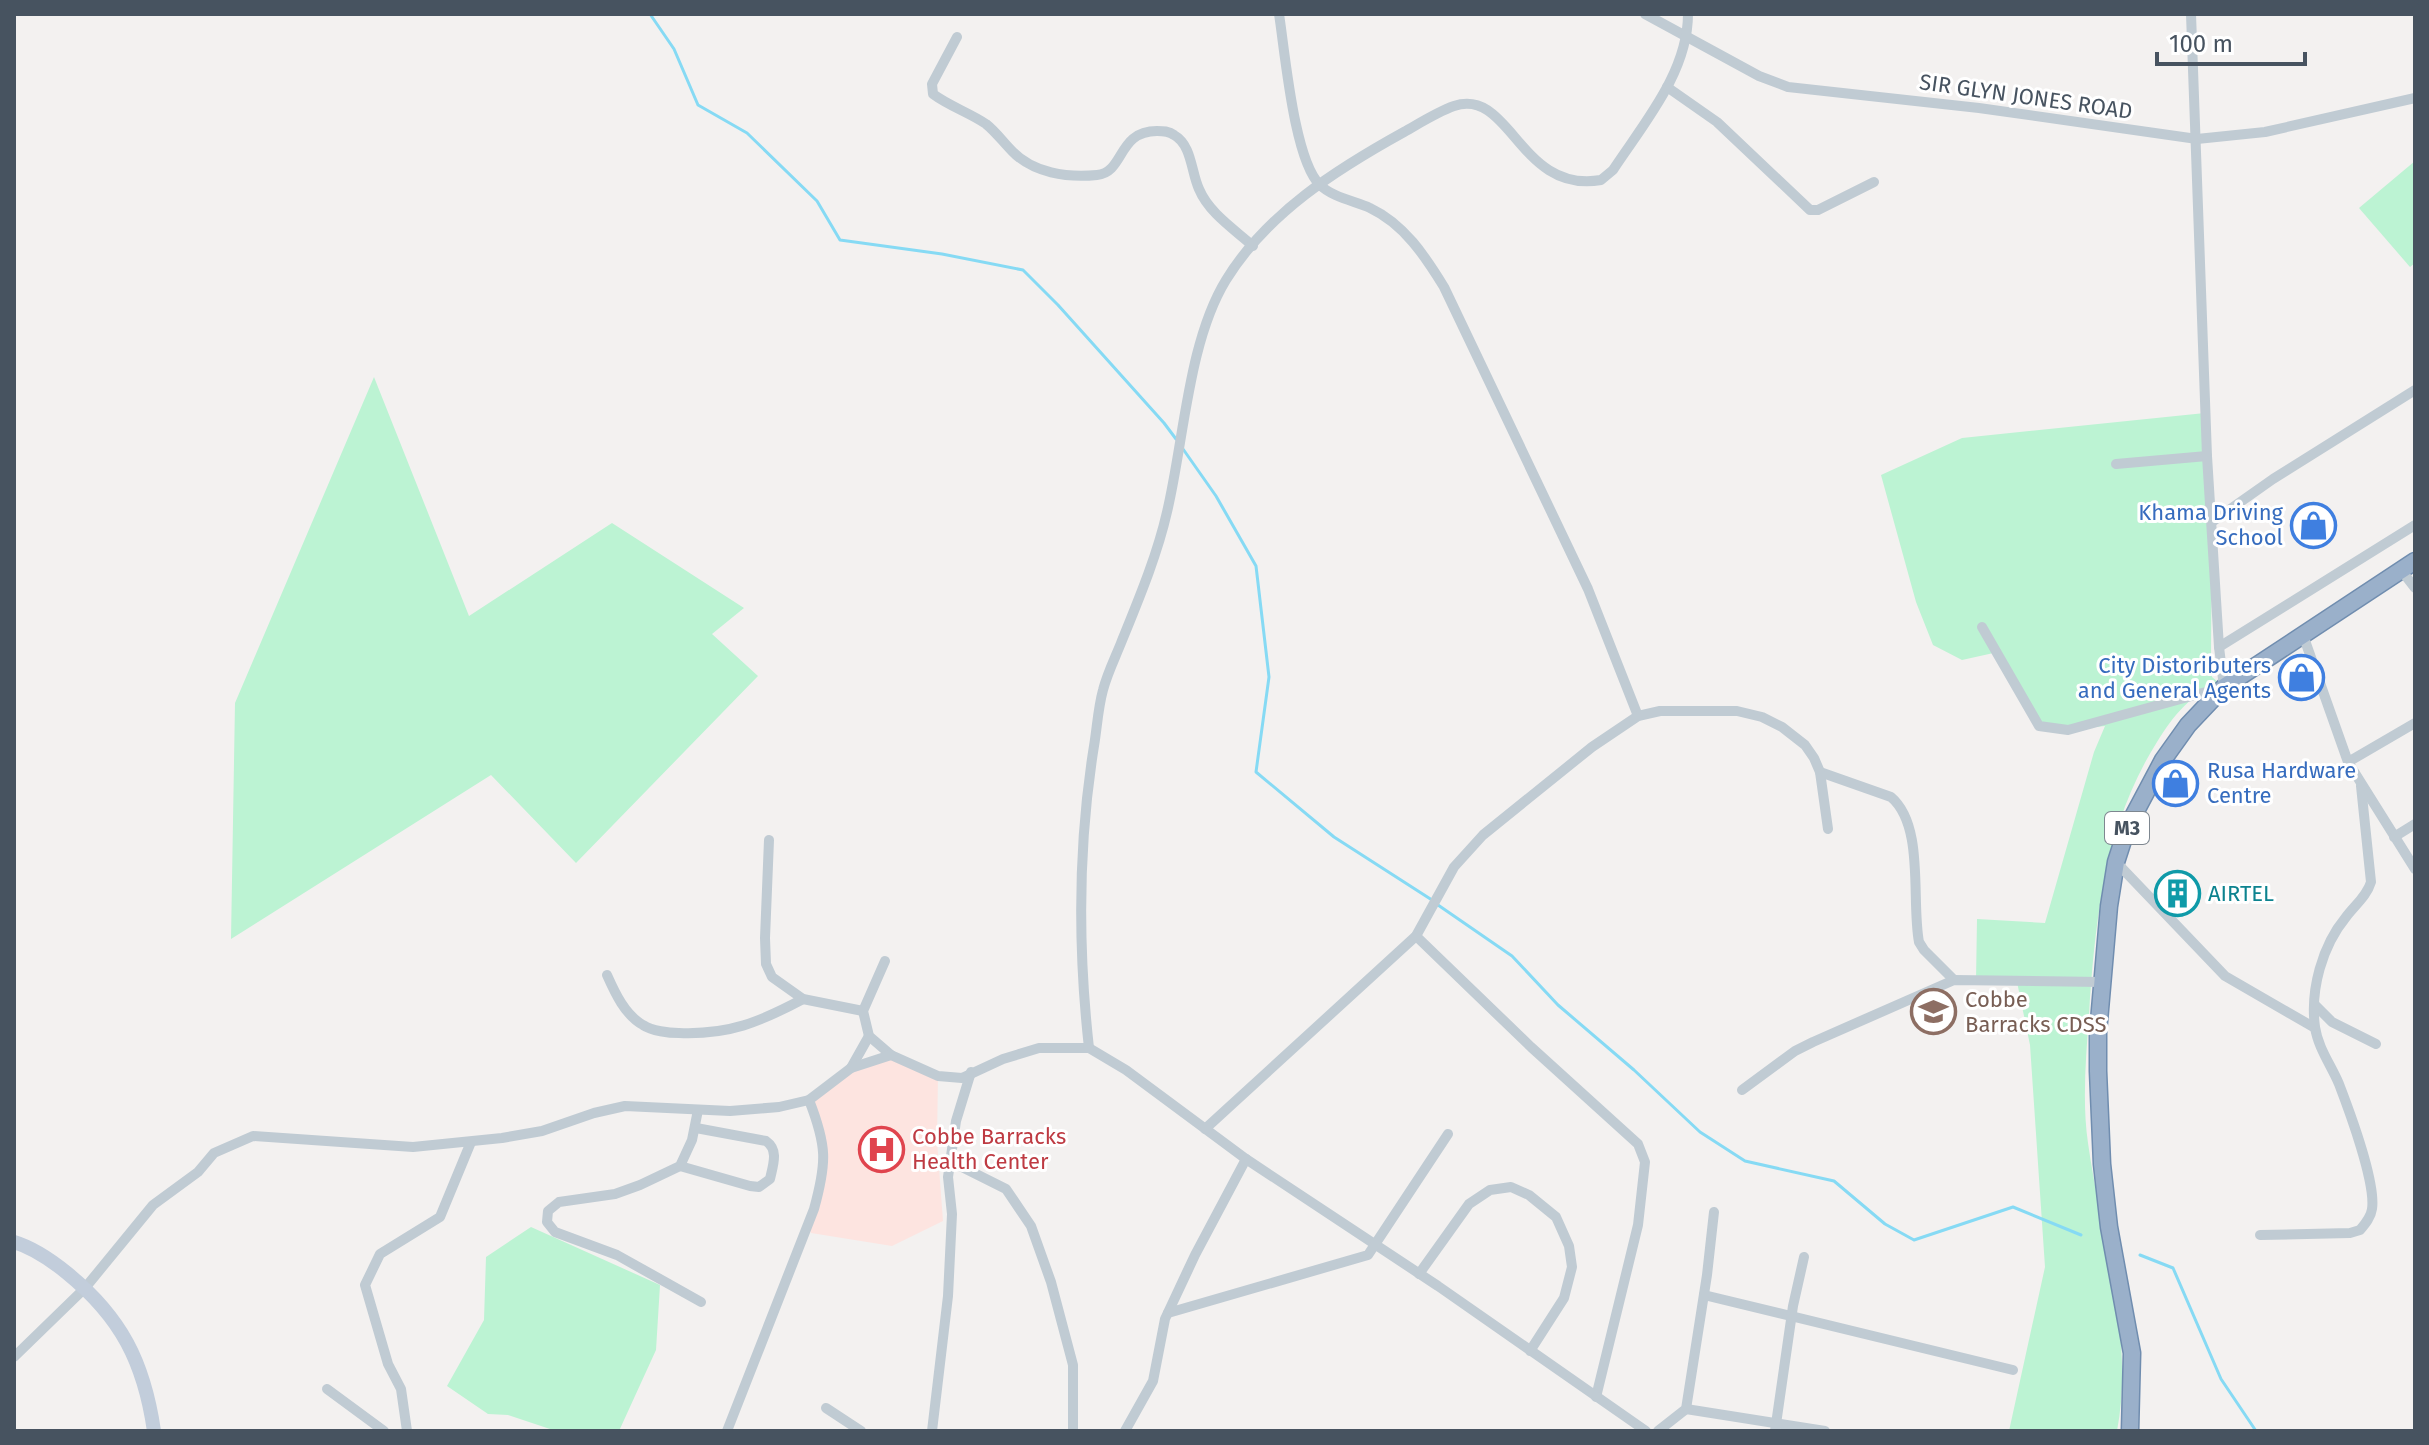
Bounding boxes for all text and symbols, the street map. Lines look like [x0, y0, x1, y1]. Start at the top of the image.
scale bar [2157, 16, 2305, 66]
text: 100 m [2169, 30, 2233, 58]
street label: SIR GLYN JONES ROAD [1918, 68, 2134, 125]
place label: Khama Driving School [2138, 499, 2284, 551]
shop icon: Khama Driving School [2290, 501, 2338, 549]
place label: City Distoributers and General Agents [2078, 652, 2271, 704]
shop icon: City Distoributers and General Agents [2278, 654, 2326, 702]
place label: Rusa Hardware Centre [2207, 757, 2356, 809]
shop icon: Rusa Hardware Centre [2152, 759, 2200, 807]
road number: M3 [2105, 812, 2149, 844]
building icon: AIRTEL [2153, 869, 2201, 917]
place label: AIRTEL [2208, 880, 2274, 907]
place label: Cobbe Barracks CDSS [1965, 986, 2107, 1038]
school or university icon: Cobbe Barracks CDSS [1910, 988, 1958, 1036]
place label: Cobbe Barracks Health Center [912, 1123, 1066, 1175]
hospital icon: Cobbe Barracks Health Center [857, 1125, 905, 1173]

